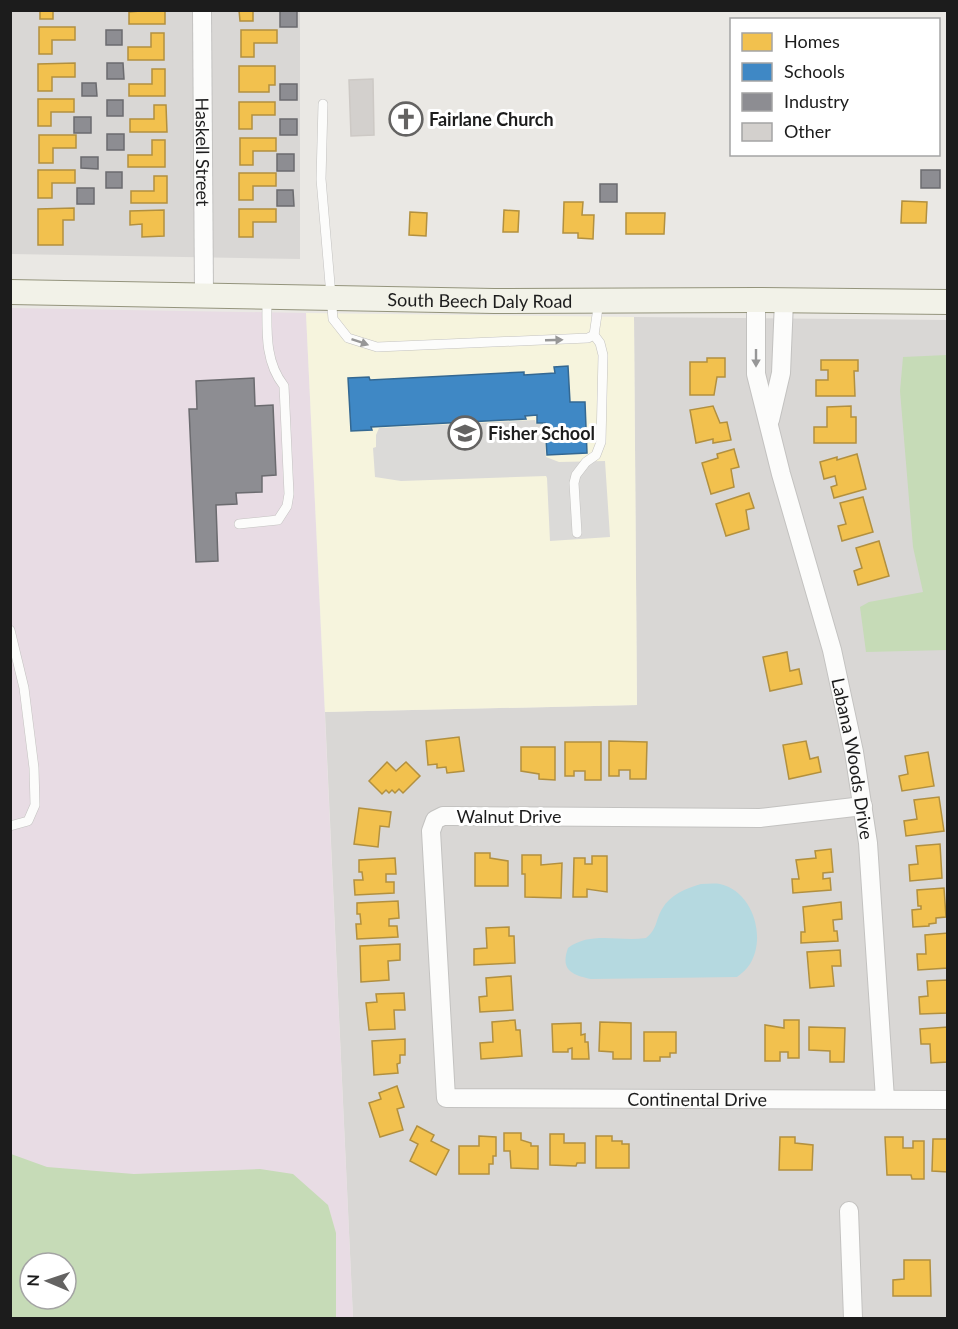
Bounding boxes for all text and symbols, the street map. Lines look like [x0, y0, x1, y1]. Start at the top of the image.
legend [730, 18, 940, 156]
text: Homes [784, 30, 840, 52]
text: Schools [784, 60, 845, 82]
text: Industry [784, 90, 850, 112]
street label: Haskell Street [192, 97, 214, 207]
church icon: Fairlane Church [388, 101, 424, 137]
place label: Fairlane Church [429, 108, 554, 130]
text: Other [784, 120, 831, 142]
street label: South Beech Daly Road [387, 288, 572, 312]
one-way arrow [544, 336, 563, 345]
one-way arrow [351, 337, 369, 347]
one-way arrow [752, 349, 761, 368]
school or university icon: Fisher School [447, 415, 483, 451]
place label: Fisher School [488, 422, 595, 444]
street label: Labana Woods Drive [827, 676, 878, 841]
street label: Walnut Drive [457, 805, 561, 827]
street label: Continental Drive [627, 1088, 767, 1110]
north arrow [18, 1251, 78, 1311]
text: N [23, 1274, 42, 1287]

